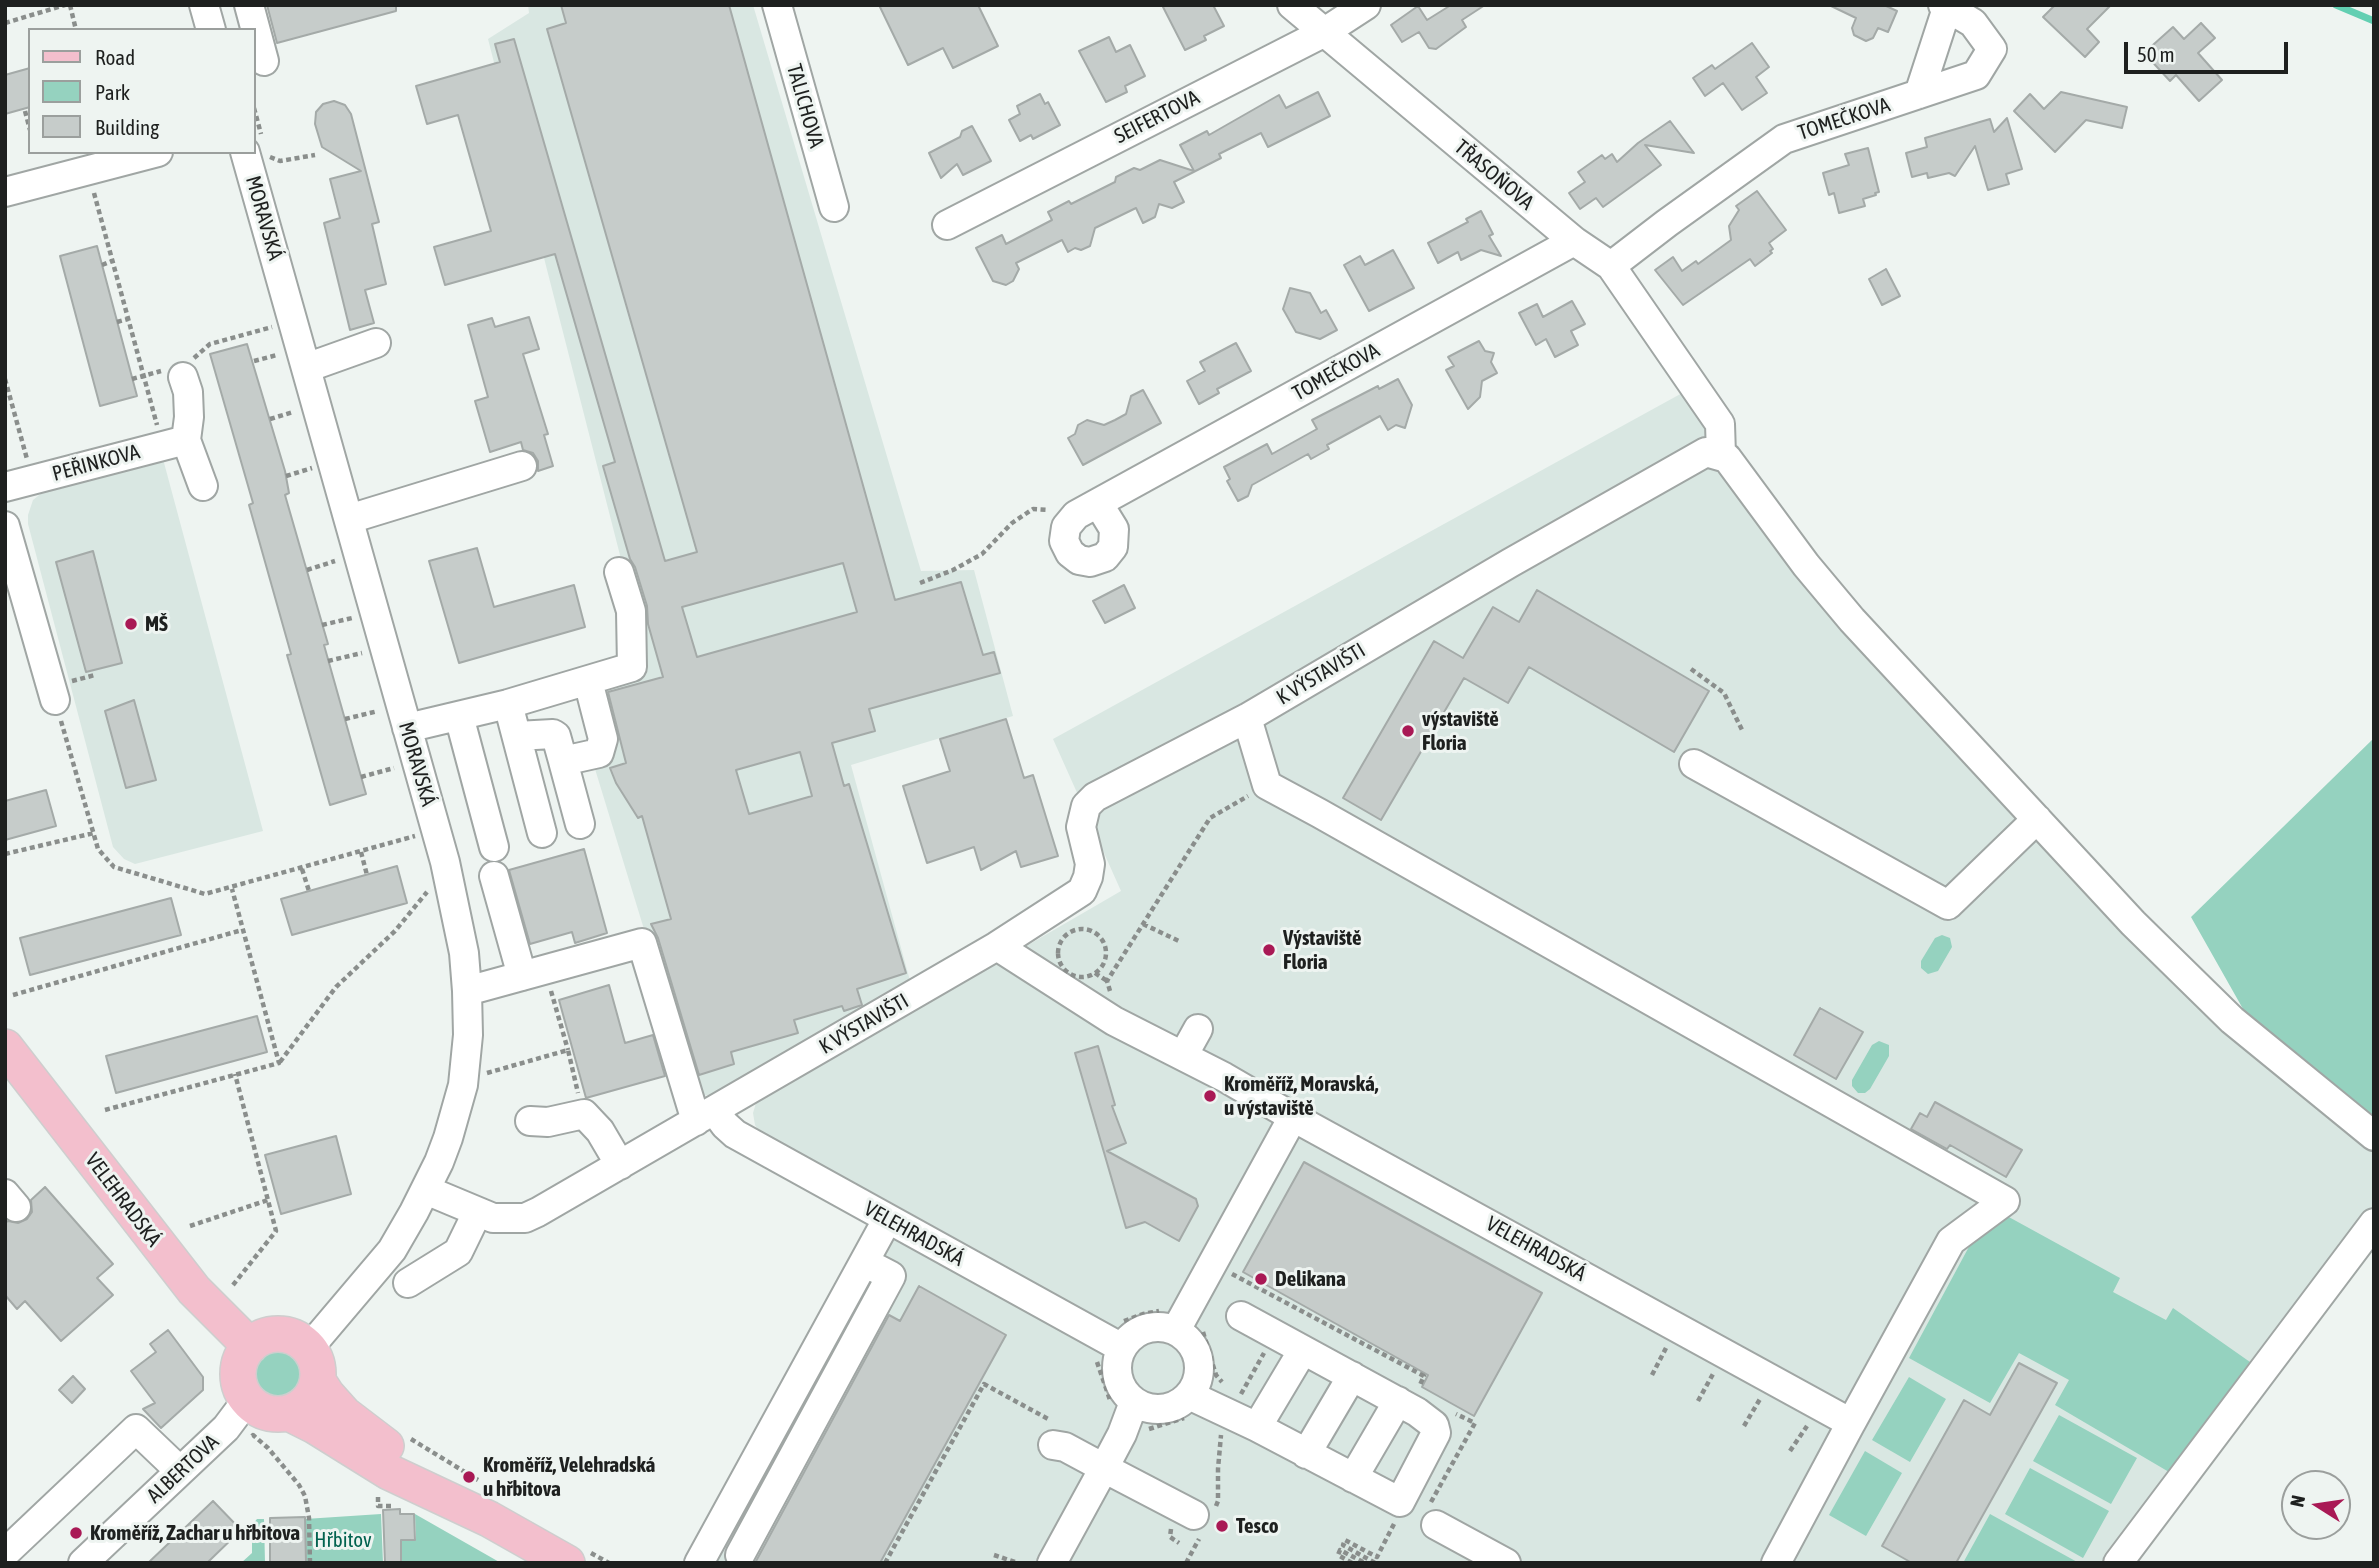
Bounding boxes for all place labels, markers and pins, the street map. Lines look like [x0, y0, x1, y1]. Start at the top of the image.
place label: MŠ [145, 611, 168, 637]
marker: MŠ [123, 616, 139, 632]
place label: výstaviště Floria [1422, 706, 1499, 756]
marker: výstaviště Floria [1400, 723, 1416, 739]
place label: Výstaviště Floria [1283, 925, 1361, 975]
marker: Výstaviště Floria [1261, 942, 1277, 958]
place label: Kroměříž, Moravská, u výstaviště [1224, 1071, 1378, 1121]
marker: Kroměříž, Moravská, u výstaviště [1202, 1088, 1218, 1104]
place label: Delikana [1275, 1266, 1346, 1292]
marker: Delikana [1253, 1271, 1269, 1287]
place label: Kroměříž, Velehradská u hřbitova [483, 1452, 655, 1502]
marker: Kroměříž, Velehradská u hřbitova [461, 1469, 477, 1485]
place label: Tesco [1236, 1513, 1279, 1539]
marker: Tesco [1214, 1518, 1230, 1534]
place label: Kroměříž, Zachar u hřbitova [90, 1520, 300, 1546]
marker: Kroměříž, Zachar u hřbitova [68, 1525, 84, 1541]

